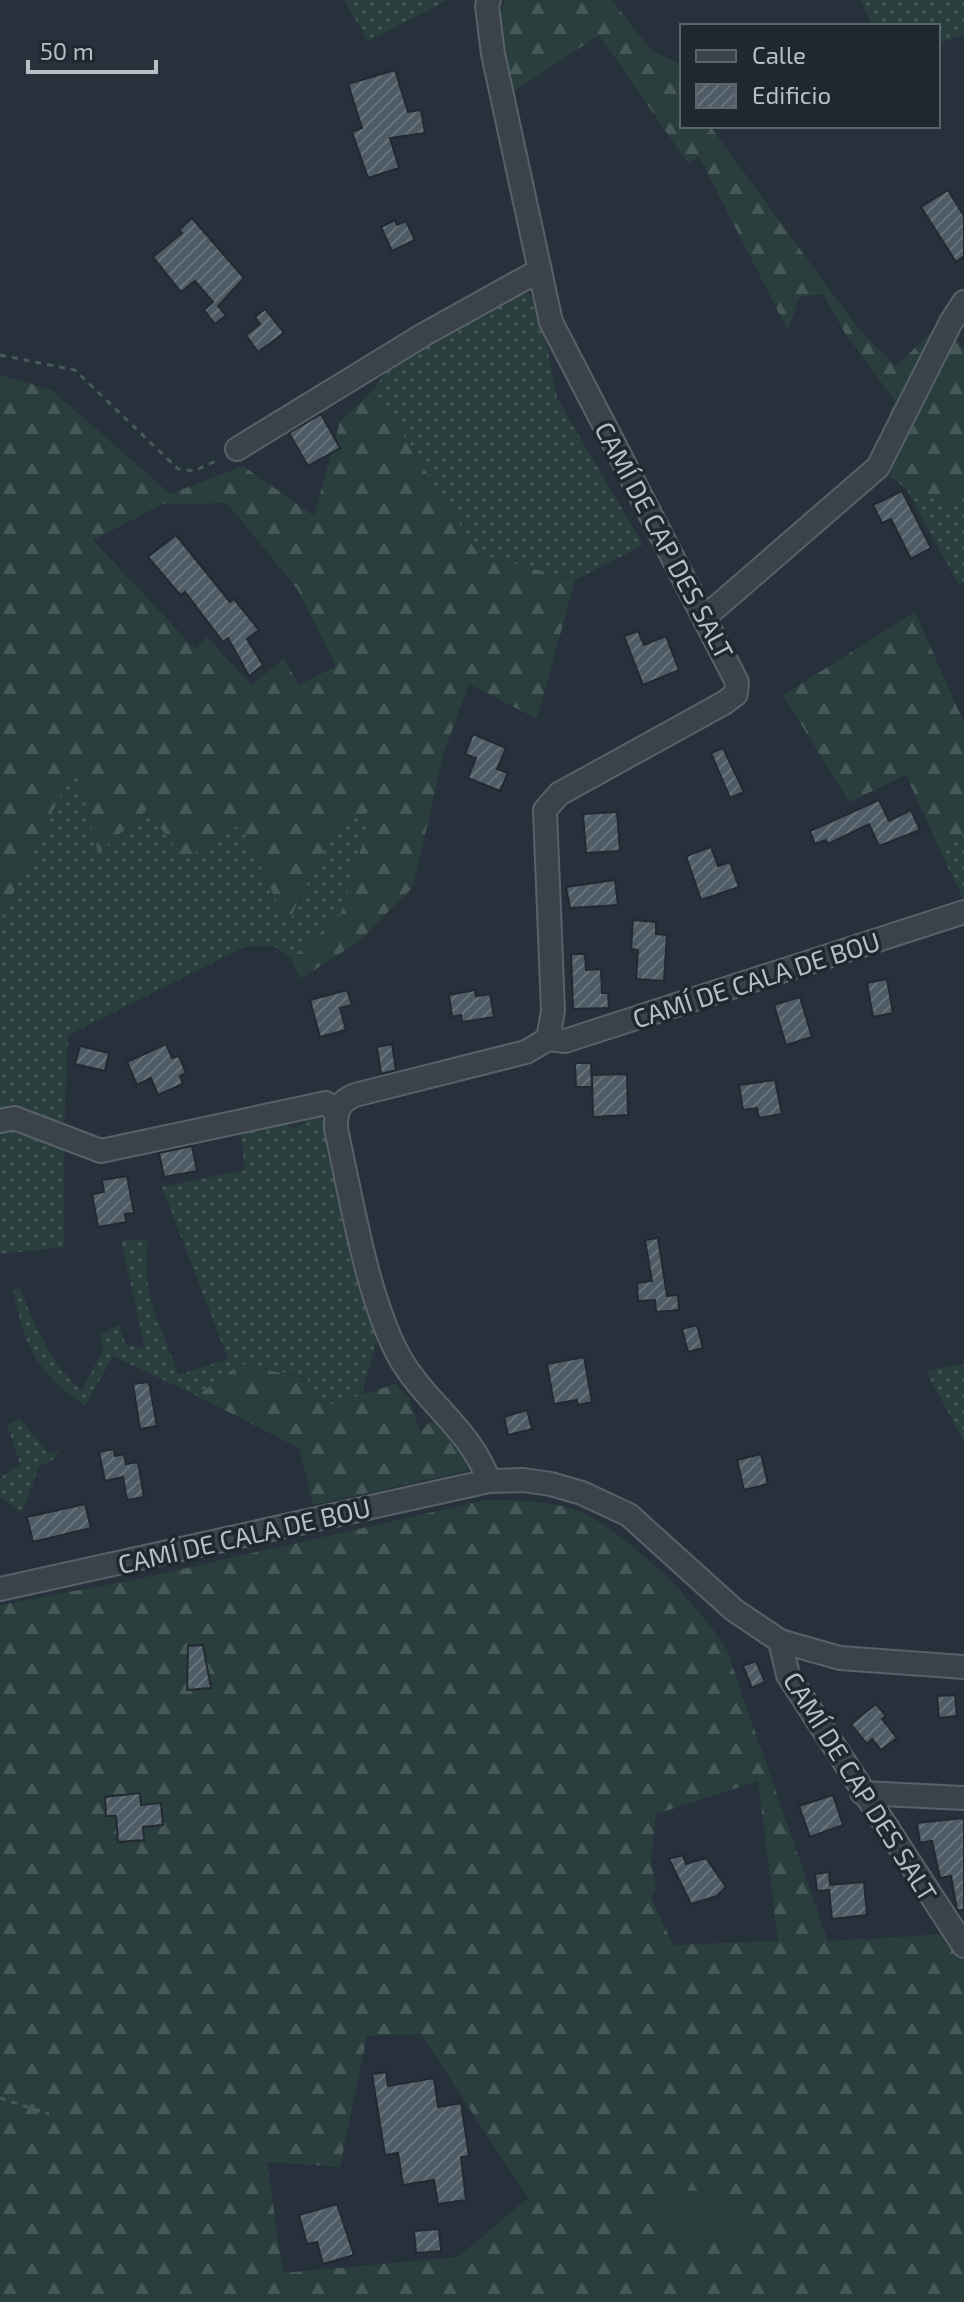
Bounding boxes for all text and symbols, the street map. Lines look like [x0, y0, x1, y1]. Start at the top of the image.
scale bar [28, 24, 156, 74]
legend [680, 24, 940, 128]
text: 50 m [40, 36, 94, 65]
text: Calle [752, 40, 806, 69]
text: Edificio [752, 80, 831, 109]
street label: CAMÍ DE CAP DES SALT [589, 416, 741, 664]
street label: CAMÍ DE CALA DE BOU [628, 924, 884, 1034]
street label: CAMÍ DE CALA DE BOU [115, 1491, 373, 1579]
street label: CAMÍ DE CAP DES SALT [778, 1666, 944, 1906]

